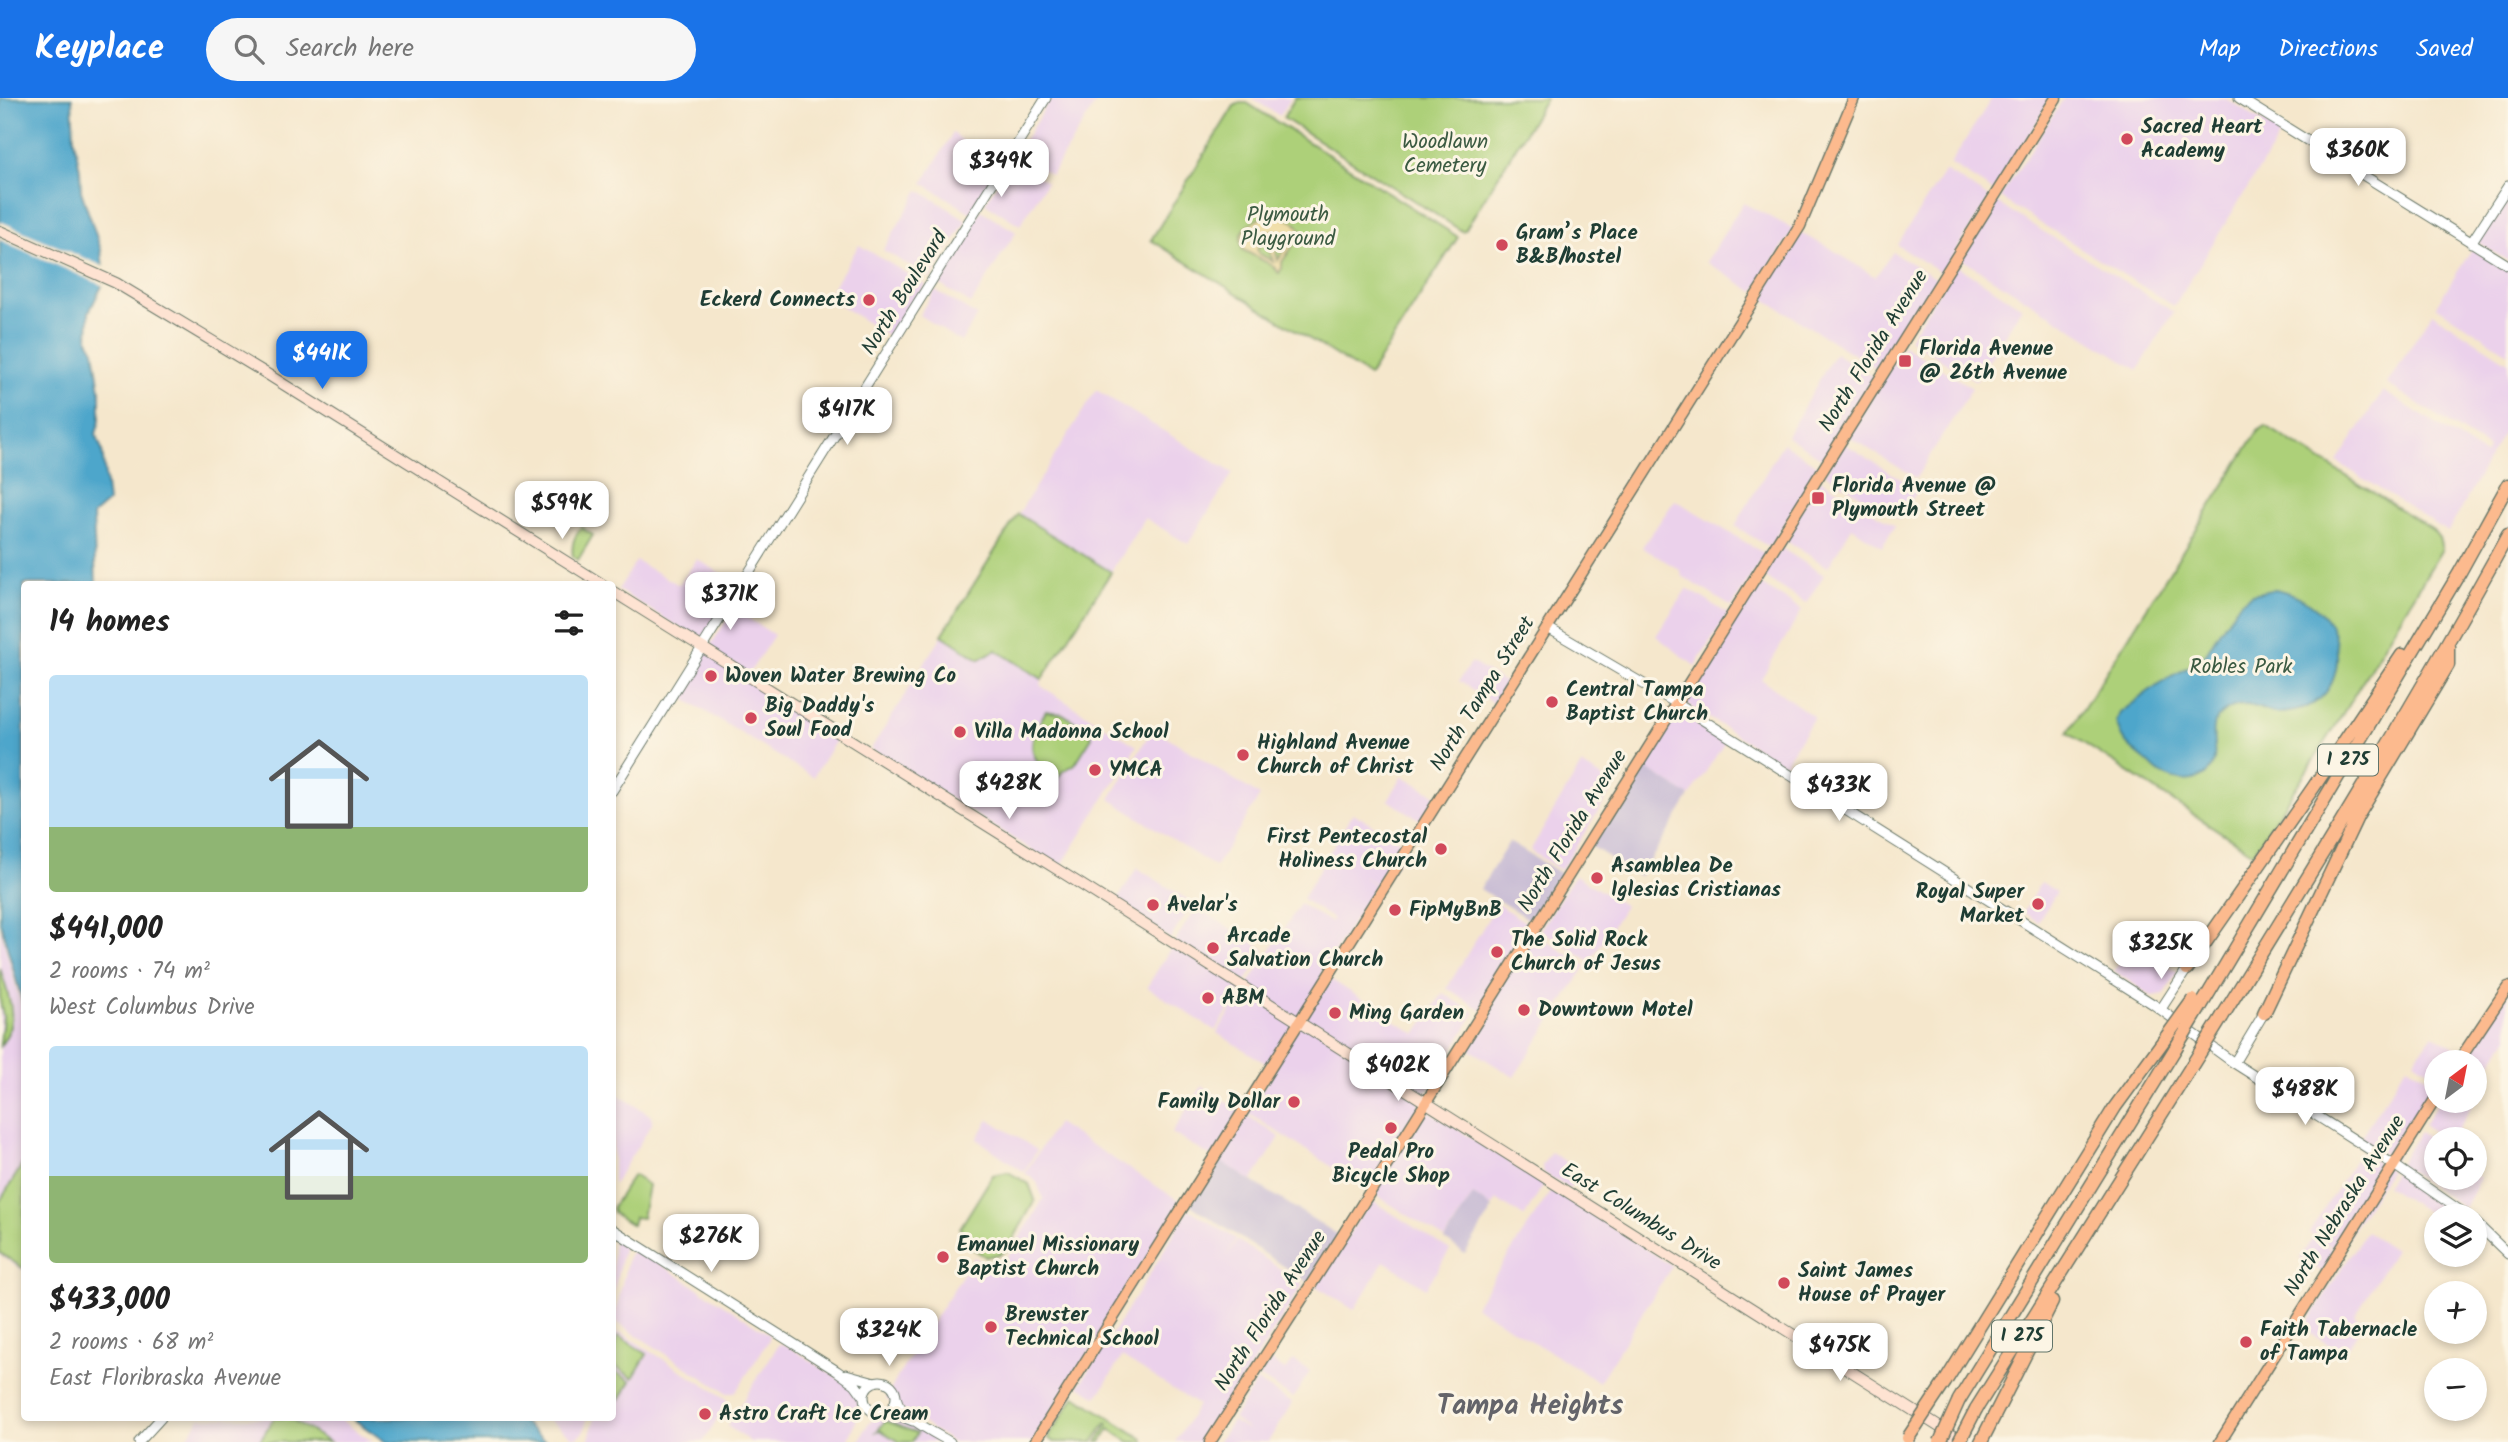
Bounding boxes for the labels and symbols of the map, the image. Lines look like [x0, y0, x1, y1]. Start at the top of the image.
place label: Sacred Heart Academy [2141, 111, 2263, 168]
park label: Woodlawn Cemetery [1402, 126, 1488, 183]
pin: $360K [2309, 129, 2407, 188]
marker: Sacred Heart Academy [2119, 131, 2135, 147]
pin: $349K [952, 140, 1050, 199]
park label: Plymouth Playground [1241, 199, 1336, 256]
place label: Gram’s Place B&B/hostel [1516, 217, 1638, 274]
street label: North Boulevard [853, 224, 957, 362]
marker: Gram’s Place B&B/hostel [1494, 237, 1510, 253]
street label: North Florida Avenue [1811, 263, 1938, 439]
place label: Eckerd Connects [700, 284, 855, 317]
marker: Eckerd Connects [861, 292, 877, 308]
pin: $441K [273, 331, 371, 391]
place label: Florida Avenue @ 26th Avenue [1919, 333, 2067, 390]
marker: Florida Avenue @ 26th Avenue [1897, 353, 1913, 369]
pin: $417K [798, 388, 896, 447]
place label: Florida Avenue @ Plymouth Street [1832, 470, 1997, 527]
pin: $599K [513, 482, 611, 541]
marker: Florida Avenue @ Plymouth Street [1810, 490, 1826, 506]
pin: $371K [681, 573, 779, 632]
street label: North Tampa Street [1422, 609, 1545, 778]
park label: Robles Park [2190, 651, 2293, 684]
place label: Woven Water Brewing Co [725, 660, 957, 693]
marker: Woven Water Brewing Co [703, 668, 719, 684]
place label: Central Tampa Baptist Church [1566, 674, 1708, 731]
place label: Big Daddy's Soul Food [765, 690, 875, 747]
marker: Central Tampa Baptist Church [1544, 694, 1560, 710]
marker: Big Daddy's Soul Food [743, 710, 759, 726]
place label: Villa Madonna School [974, 716, 1169, 749]
marker: Villa Madonna School [952, 724, 968, 740]
place label: Highland Avenue Church of Christ [1257, 727, 1414, 784]
street label: North Florida Avenue [1510, 743, 1637, 919]
road number: I 275 [2318, 744, 2378, 776]
marker: Highland Avenue Church of Christ [1235, 747, 1251, 763]
place label: YMCA [1109, 754, 1163, 787]
pin: $428K [960, 762, 1058, 821]
marker: YMCA [1087, 762, 1103, 778]
pin: $433K [1790, 764, 1888, 823]
place label: First Pentecostal Holiness Church [1267, 821, 1427, 878]
marker: First Pentecostal Holiness Church [1433, 841, 1449, 857]
place label: Asamblea De Iglesias Cristianas [1611, 850, 1781, 907]
marker: Asamblea De Iglesias Cristianas [1589, 870, 1605, 886]
place label: Royal Super Market [1916, 876, 2025, 933]
place label: Avelar's [1167, 889, 1238, 922]
place label: FipMyBnB [1409, 894, 1502, 927]
marker: Royal Super Market [2030, 896, 2046, 912]
marker: Avelar's [1145, 897, 1161, 913]
marker: FipMyBnB [1387, 902, 1403, 918]
place label: Arcade Salvation Church [1227, 920, 1384, 977]
pin: $325K [2112, 922, 2210, 981]
place label: The Solid Rock Church of Jesus [1511, 924, 1661, 981]
marker: Arcade Salvation Church [1205, 940, 1221, 956]
marker: The Solid Rock Church of Jesus [1489, 944, 1505, 960]
place label: ABM [1222, 982, 1264, 1015]
marker: ABM [1200, 990, 1216, 1006]
place label: Downtown Motel [1538, 994, 1693, 1027]
place label: Ming Garden [1349, 997, 1464, 1030]
marker: Downtown Motel [1516, 1002, 1532, 1018]
marker: Ming Garden [1327, 1005, 1343, 1021]
pin: $402K [1349, 1044, 1447, 1103]
north arrow [2424, 1050, 2487, 1113]
pin: $488K [2256, 1068, 2354, 1127]
place label: Family Dollar [1158, 1086, 1281, 1119]
marker: Family Dollar [1286, 1094, 1302, 1110]
street label: North Nebraska Avenue [2276, 1108, 2415, 1303]
marker: Pedal Pro Bicycle Shop [1383, 1120, 1399, 1136]
place label: Pedal Pro Bicycle Shop [1332, 1136, 1450, 1193]
street label: East Columbus Drive [1554, 1154, 1728, 1280]
pin: $276K [662, 1214, 760, 1274]
street label: North Florida Avenue [1206, 1223, 1336, 1398]
place label: Emanuel Missionary Baptist Church [957, 1229, 1139, 1286]
marker: Emanuel Missionary Baptist Church [935, 1249, 951, 1265]
place label: Saint James House of Prayer [1798, 1255, 1946, 1312]
marker: Saint James House of Prayer [1776, 1275, 1792, 1291]
place label: Brewster Technical School [1005, 1299, 1159, 1356]
pin: $324K [840, 1308, 938, 1368]
place label: Faith Tabernacle of Tampa [2260, 1314, 2417, 1371]
marker: Brewster Technical School [983, 1319, 999, 1335]
road number: I 275 [1992, 1320, 2052, 1352]
pin: $475K [1791, 1324, 1889, 1383]
marker: Faith Tabernacle of Tampa [2238, 1334, 2254, 1350]
district label: Tampa Heights [1437, 1384, 1623, 1429]
place label: Astro Craft Ice Cream [719, 1398, 929, 1431]
marker: Astro Craft Ice Cream [697, 1406, 713, 1422]

